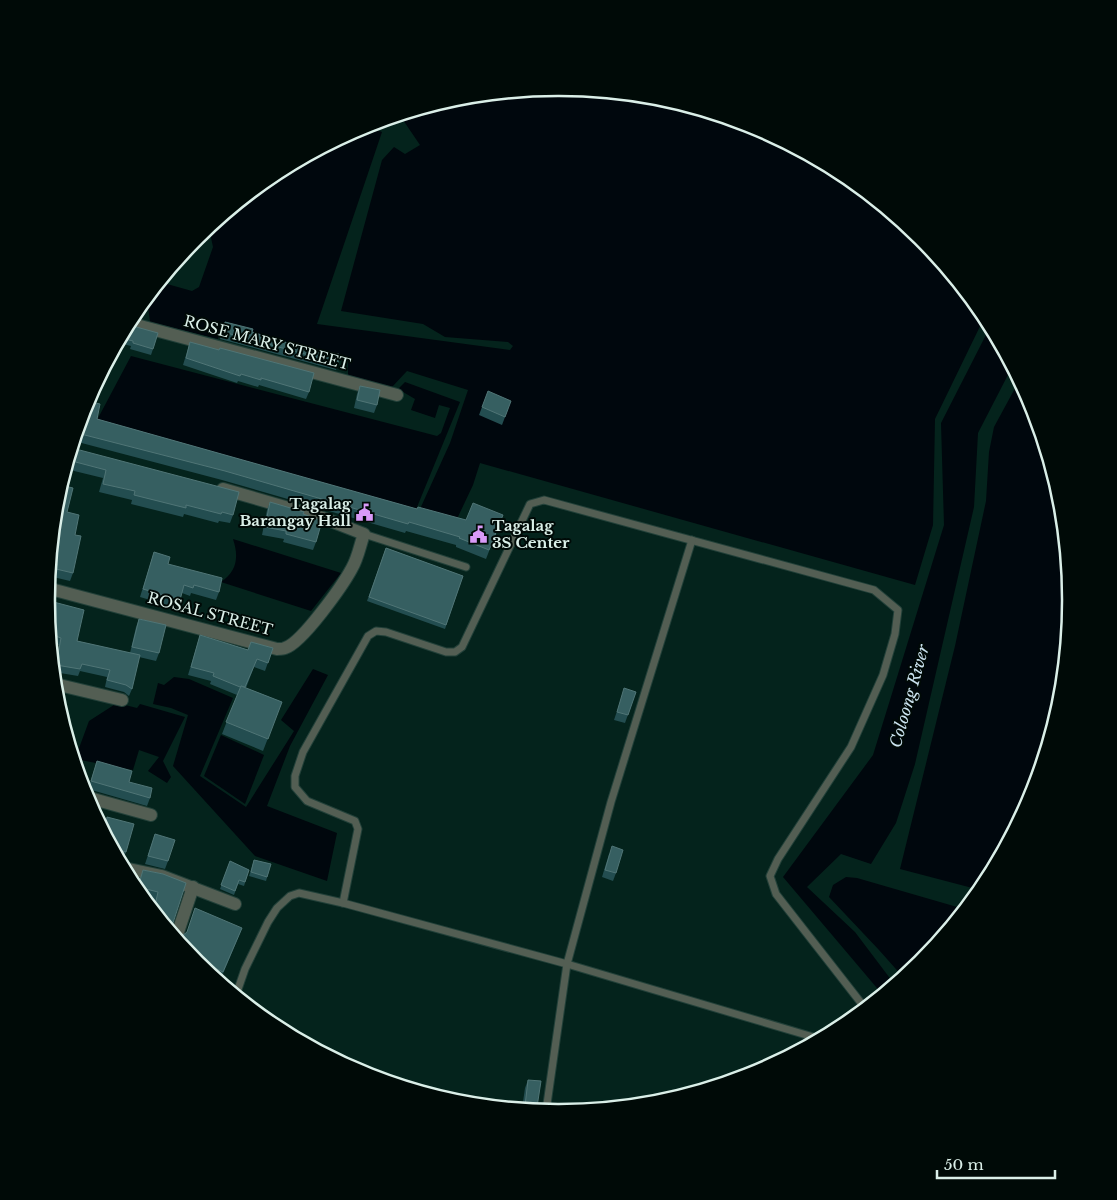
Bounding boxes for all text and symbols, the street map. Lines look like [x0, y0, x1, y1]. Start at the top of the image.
street label: ROSE MARY STREET [182, 311, 353, 374]
place label: Tagalag Barangay Hall [239, 494, 352, 530]
public building icon: Tagalag Barangay Hall [355, 503, 375, 523]
place label: Tagalag 3S Center [492, 516, 570, 552]
public building icon: Tagalag 3S Center [468, 525, 488, 545]
street label: ROSAL STREET [145, 588, 275, 639]
water label: Coloong River [885, 642, 933, 750]
scale bar [937, 1148, 1054, 1180]
text: 50 m [944, 1155, 984, 1174]

